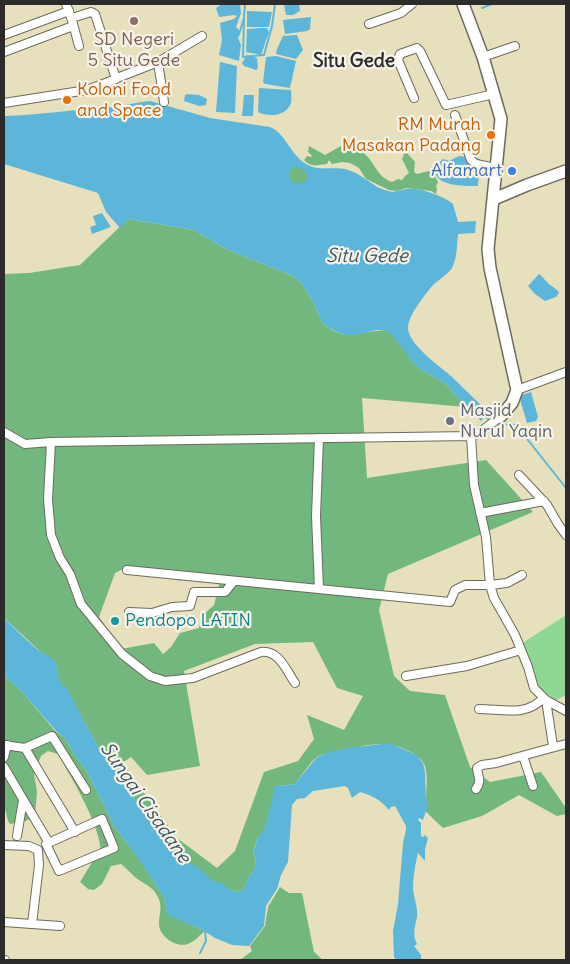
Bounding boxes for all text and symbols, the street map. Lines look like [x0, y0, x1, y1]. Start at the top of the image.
marker: SD Negeri 5 Situ Gede [128, 15, 140, 27]
place label: SD Negeri 5 Situ Gede [88, 29, 180, 72]
district label: Situ Gede [313, 51, 395, 73]
place label: Koloni Food and Space [77, 79, 171, 122]
marker: Koloni Food and Space [61, 94, 73, 106]
place label: RM Murah Masakan Padang [342, 114, 481, 156]
marker: RM Murah Masakan Padang [485, 129, 497, 141]
place label: Alfamart [431, 160, 502, 182]
marker: Alfamart [506, 165, 518, 177]
water label: Situ Gede [326, 246, 408, 268]
place label: Masjid Nurul Yaqin [460, 400, 552, 442]
marker: Masjid Nurul Yaqin [444, 415, 456, 427]
place label: Pendopo LATIN [125, 610, 251, 632]
marker: Pendopo LATIN [109, 615, 121, 627]
water label: Sungai Cisadane [95, 738, 195, 868]

